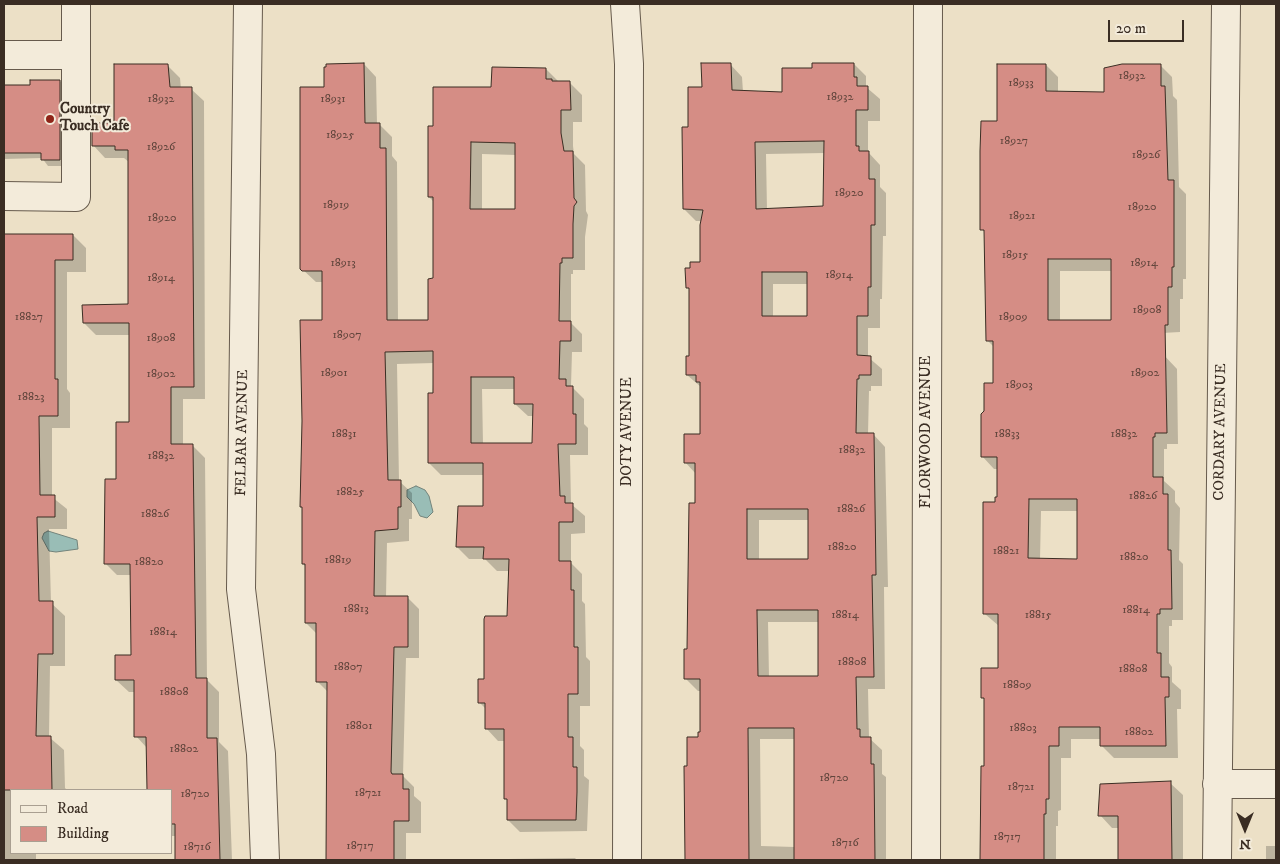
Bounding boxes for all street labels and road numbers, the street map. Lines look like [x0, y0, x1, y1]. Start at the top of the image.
street label: FLORWOOD AVENUE [918, 356, 936, 508]
street label: CORDARY AVENUE [1211, 363, 1231, 501]
street label: FELBAR AVENUE [233, 370, 253, 496]
street label: DOTY AVENUE [619, 377, 637, 487]

